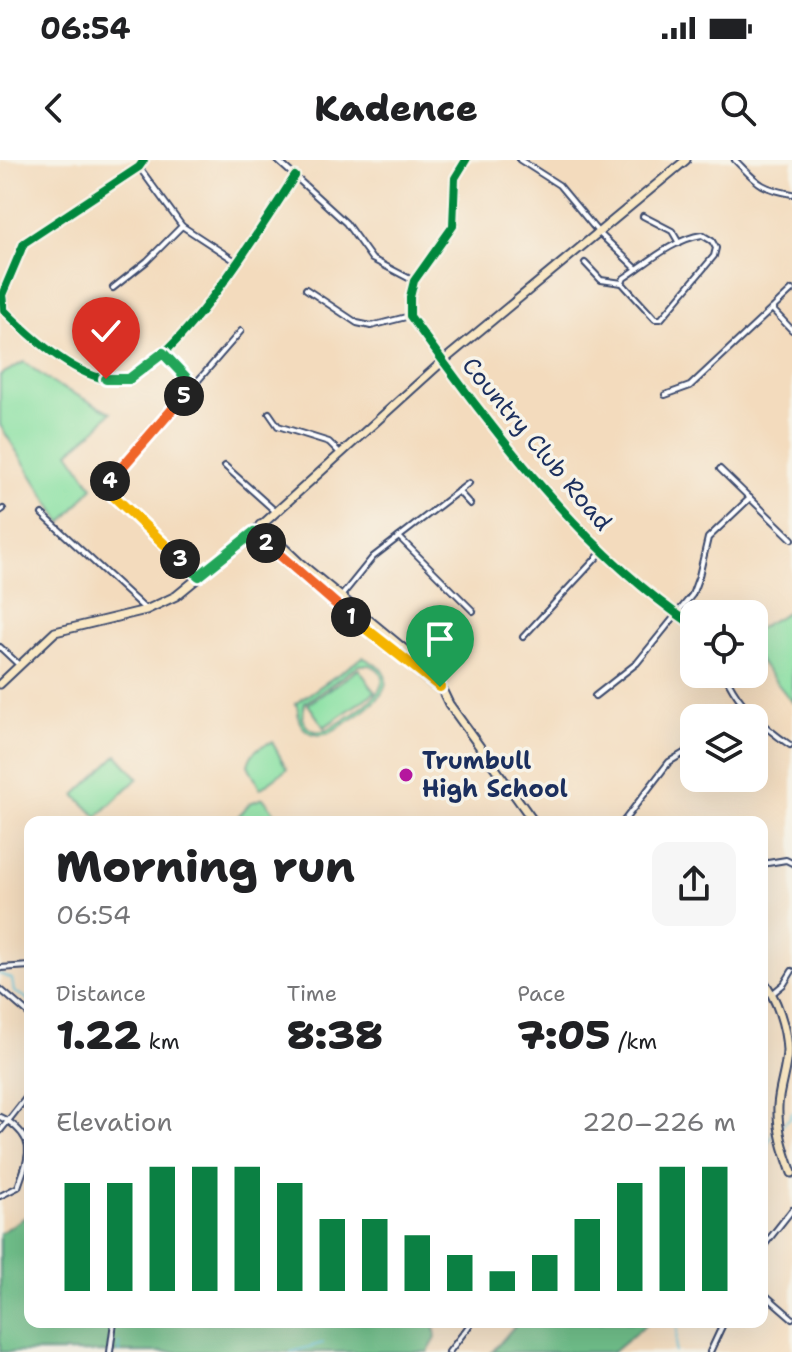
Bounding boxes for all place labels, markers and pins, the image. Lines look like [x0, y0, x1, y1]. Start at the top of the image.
pin [72, 297, 140, 379]
pin: 5 [164, 376, 204, 416]
pin: 4 [90, 461, 130, 501]
pin: 2 [246, 523, 286, 563]
pin: 3 [160, 539, 200, 579]
pin: 1 [331, 597, 371, 637]
pin [406, 605, 474, 687]
place label: Trumbull High School [422, 745, 568, 805]
marker: Trumbull High School [397, 766, 415, 784]

